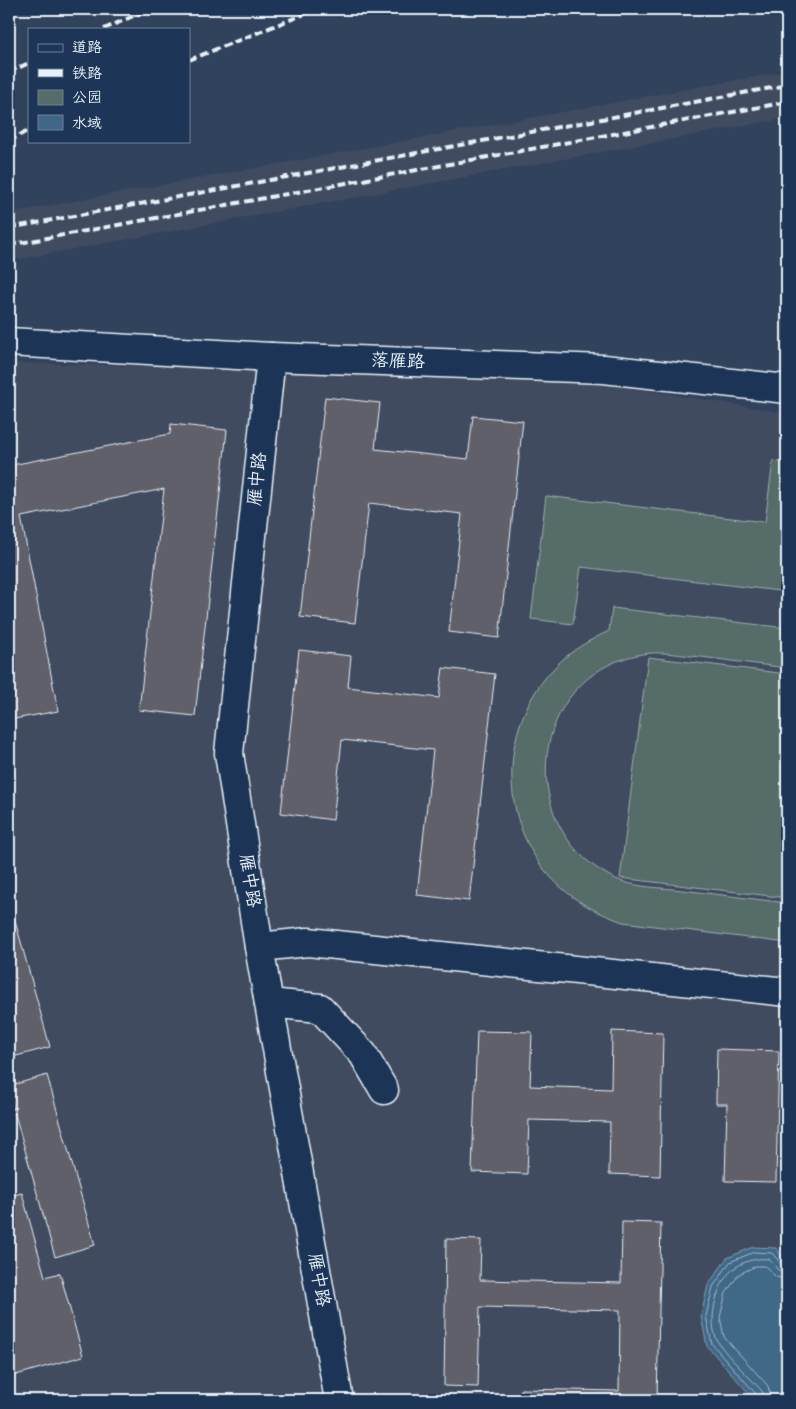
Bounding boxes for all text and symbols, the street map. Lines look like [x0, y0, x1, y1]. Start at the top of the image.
legend [28, 28, 190, 142]
text: 道路 [72, 36, 102, 60]
text: 铁路 [72, 62, 102, 86]
text: 公园 [72, 86, 102, 110]
text: 水域 [72, 112, 102, 136]
street label: 落雁路 [371, 347, 425, 377]
street label: 雁中路 [241, 451, 275, 507]
street label: 雁中路 [230, 852, 268, 910]
street label: 雁中路 [299, 1251, 337, 1309]

